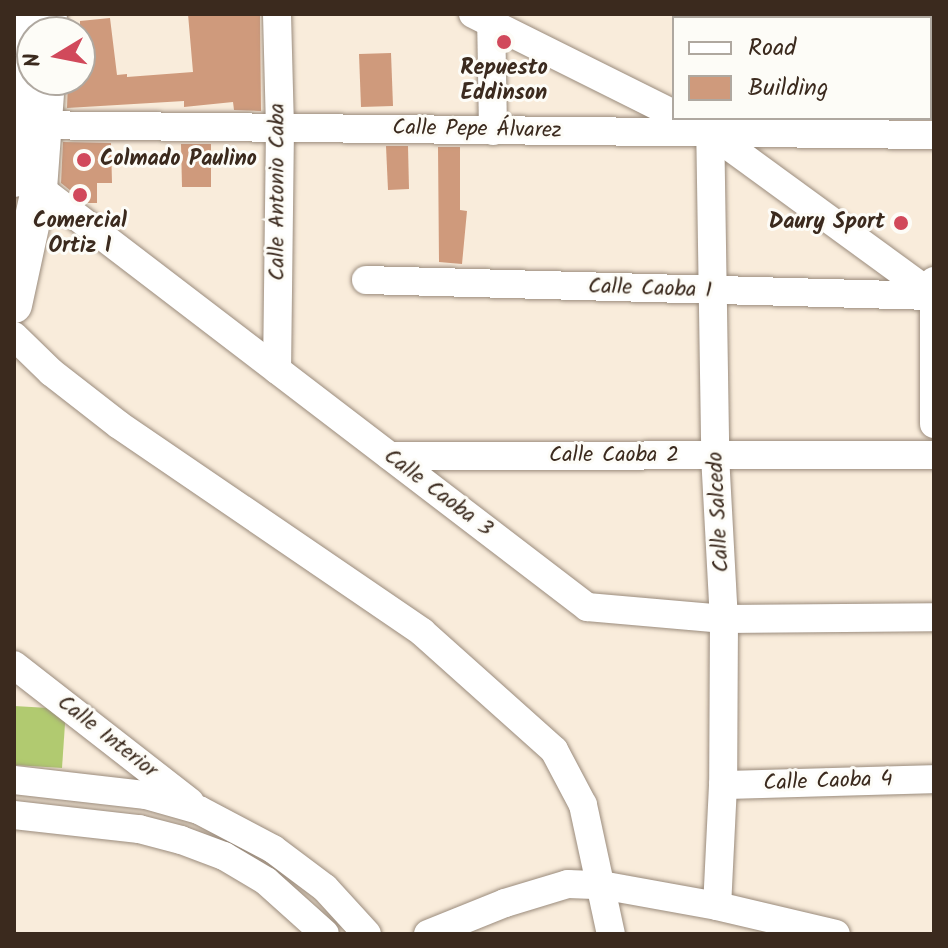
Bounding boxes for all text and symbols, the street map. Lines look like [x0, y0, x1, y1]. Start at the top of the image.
north arrow [16, 16, 96, 96]
legend [672, 16, 932, 120]
text: Road [748, 29, 796, 68]
marker: Repuesto Eddinson [495, 33, 513, 51]
text: N [15, 50, 52, 70]
place label: Repuesto Eddinson [460, 55, 548, 106]
text: Building [748, 69, 828, 108]
street label: Calle Antonio Caba [265, 103, 291, 281]
street label: Calle Pepe Álvarez [392, 115, 562, 145]
place label: Colmado Paulino [100, 147, 257, 173]
marker: Colmado Paulino [75, 151, 93, 169]
marker: Comercial Ortiz I [71, 186, 89, 204]
place label: Comercial Ortiz I [33, 208, 127, 260]
place label: Daury Sport [769, 210, 885, 236]
marker: Daury Sport [892, 214, 910, 232]
street label: Calle Caoba 1 [588, 274, 712, 304]
street label: Calle Caoba 3 [378, 443, 498, 543]
street label: Calle Caoba 2 [549, 443, 679, 469]
street label: Calle Salcedo [703, 451, 735, 573]
street label: Calle Interior [52, 690, 162, 784]
street label: Calle Caoba 4 [763, 767, 893, 797]

